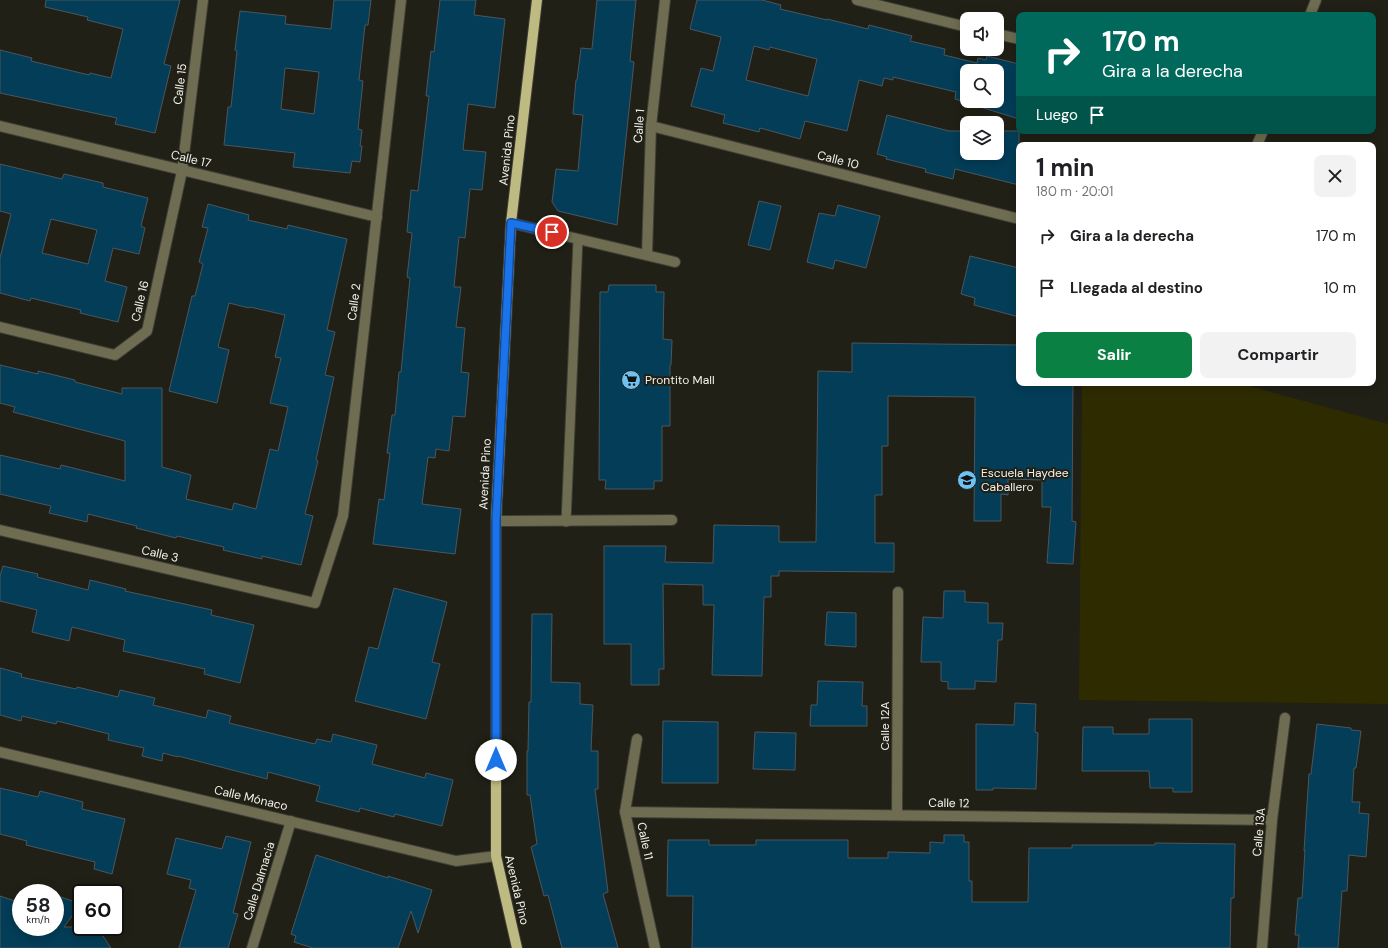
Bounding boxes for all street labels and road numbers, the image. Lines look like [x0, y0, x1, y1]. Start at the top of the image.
street label: Calle 15 [170, 62, 190, 106]
street label: Calle 1 [630, 108, 648, 144]
street label: Avenida Pino [495, 114, 519, 186]
street label: Calle 17 [169, 147, 213, 171]
street label: Calle 10 [815, 147, 861, 173]
street label: Calle 16 [128, 279, 152, 323]
street label: Calle 2 [344, 282, 364, 322]
street label: Avenida Pino [475, 438, 495, 510]
street label: Calle 3 [140, 542, 180, 566]
street label: Calle 12A [877, 701, 893, 751]
street label: Calle Mónaco [213, 782, 289, 814]
street label: Calle 12 [928, 795, 970, 811]
street label: Calle 13A [1249, 807, 1269, 857]
street label: Calle 11 [633, 821, 657, 861]
street label: Calle Dalmacia [239, 840, 279, 922]
street label: Avenida Pino [501, 854, 533, 926]

